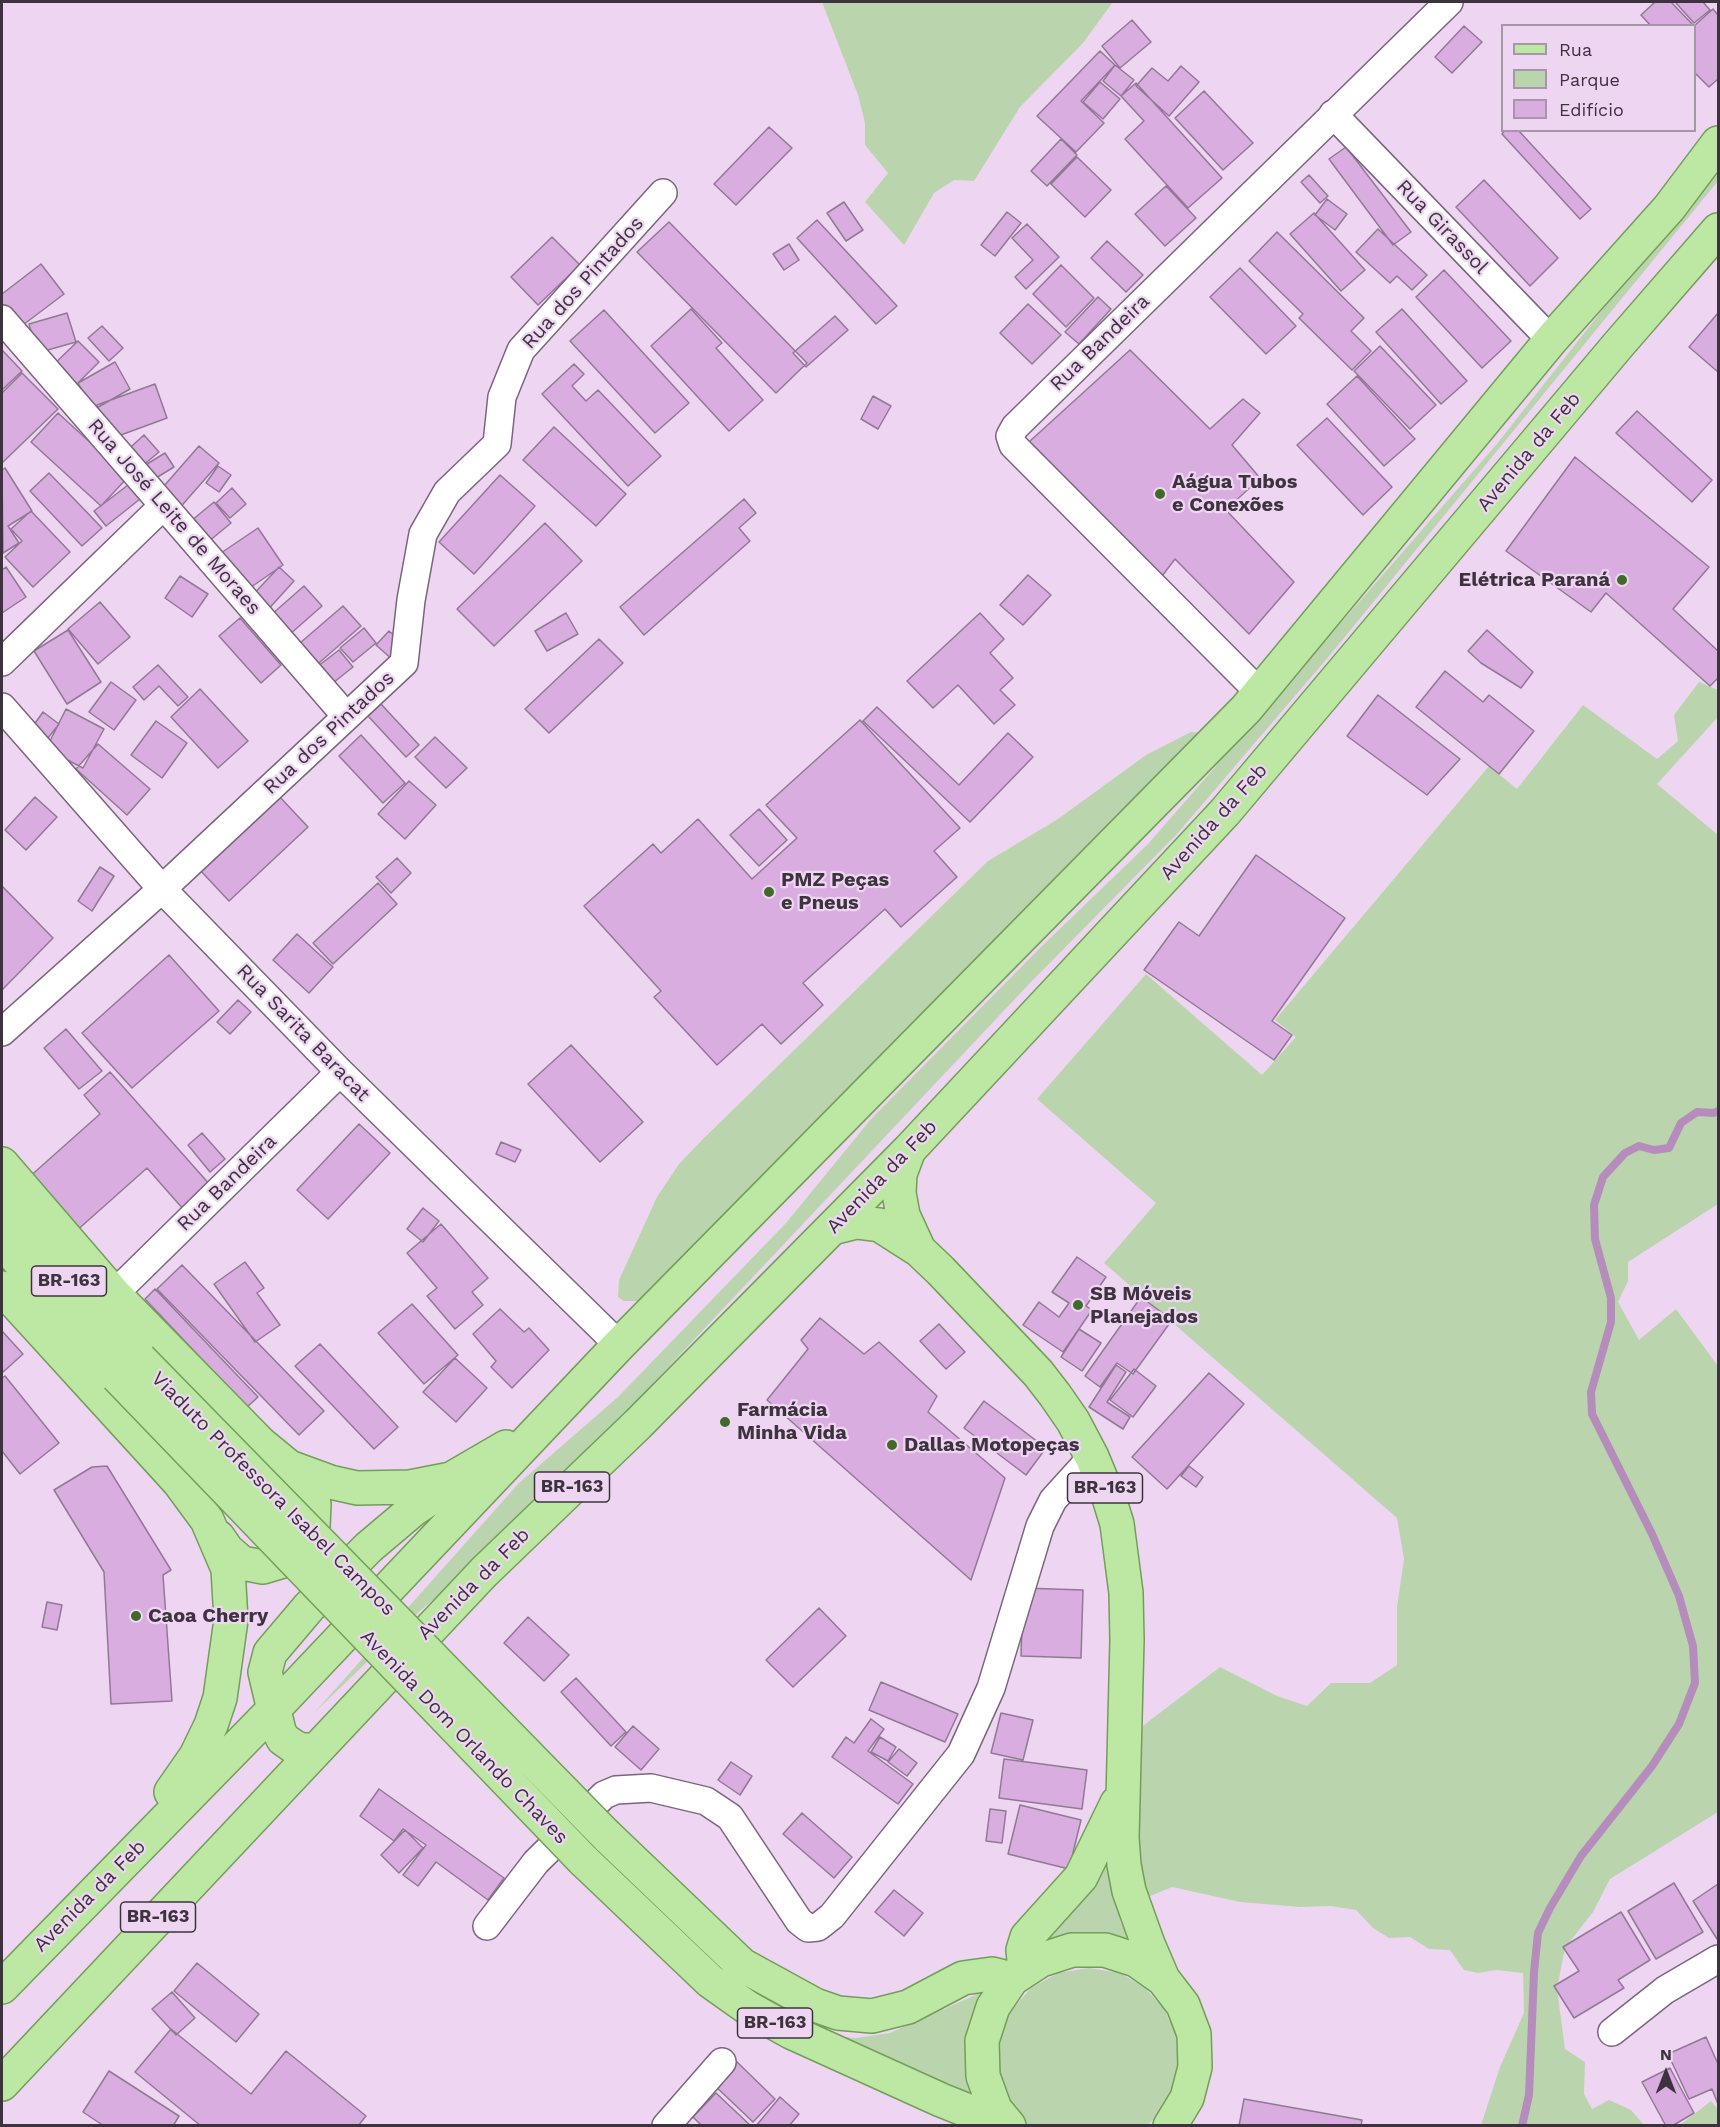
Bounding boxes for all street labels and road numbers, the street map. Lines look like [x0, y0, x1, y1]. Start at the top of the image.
street label: Rua Girassol [1391, 175, 1493, 279]
street label: Rua dos Pintados [517, 212, 649, 354]
street label: Rua Bandeira [1045, 290, 1155, 396]
street label: Avenida da Feb [1472, 387, 1586, 517]
street label: Rua José Leite de Moraes [82, 414, 266, 620]
street label: Rua dos Pintados [259, 666, 399, 800]
street label: Avenida da Feb [1155, 759, 1273, 885]
street label: Rua Sarita Baracat [231, 959, 375, 1107]
street label: Avenida da Feb [822, 1115, 942, 1239]
street label: Rua Bandeira [172, 1130, 282, 1236]
road number: BR-163 [32, 1266, 106, 1296]
street label: Viaduto Professora Isabel Campos [146, 1367, 400, 1621]
road number: BR-163 [534, 1472, 610, 1502]
road number: BR-163 [1068, 1473, 1142, 1503]
street label: Avenida da Feb [413, 1523, 535, 1645]
street label: Avenida Dom Orlando Chaves [355, 1625, 573, 1849]
street label: Avenida da Feb [29, 1835, 151, 1957]
road number: BR-163 [120, 1902, 195, 1932]
road number: BR-163 [738, 2008, 812, 2038]

